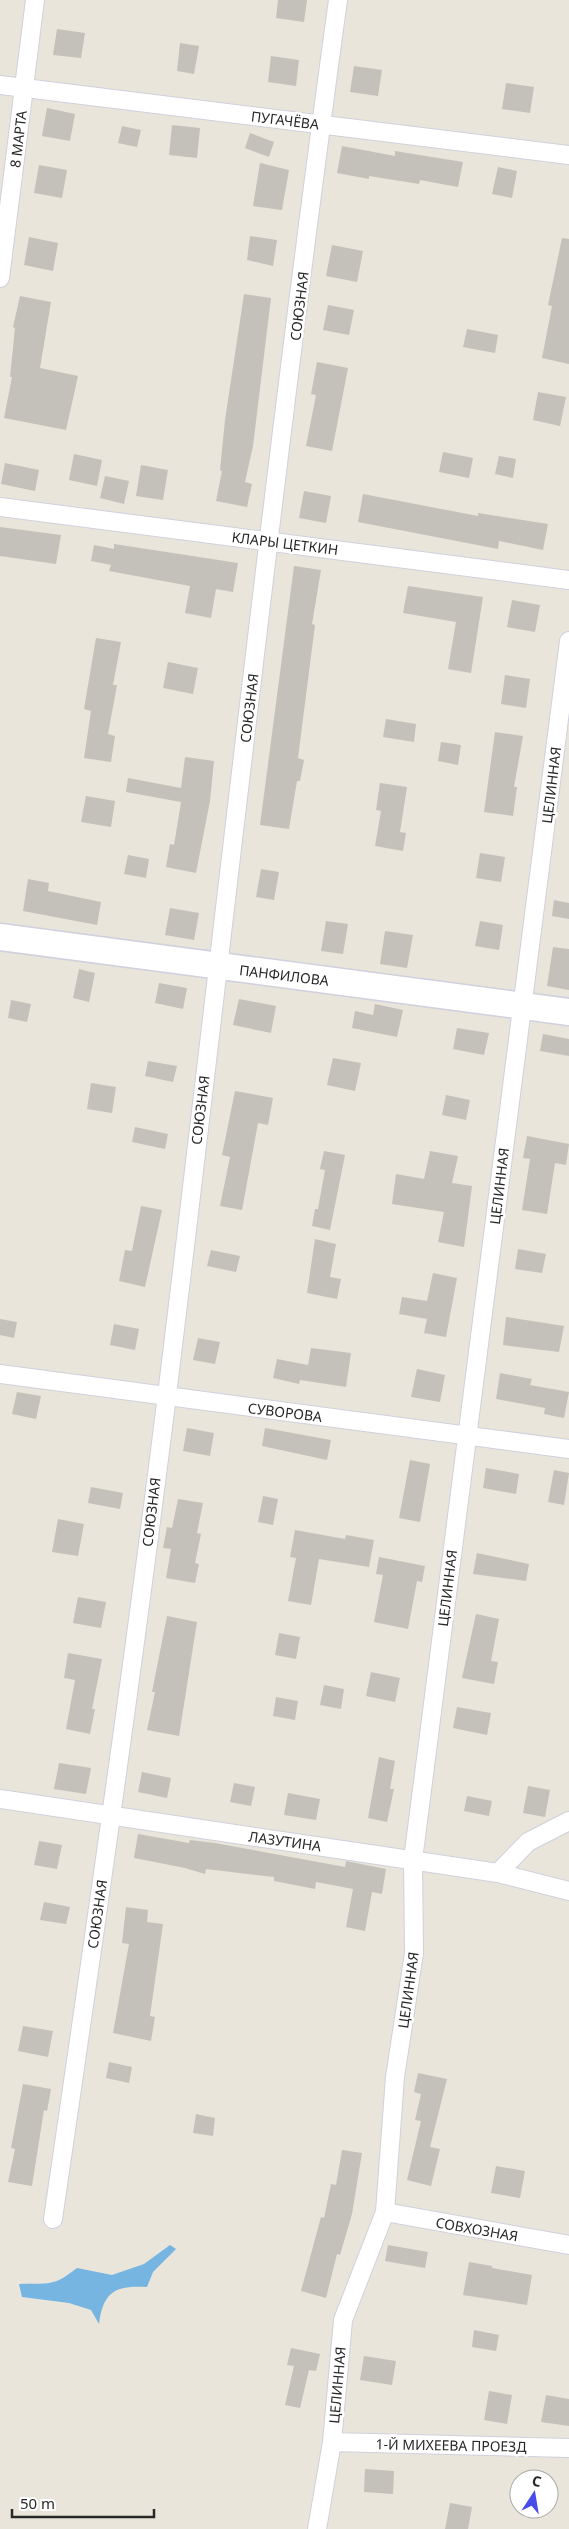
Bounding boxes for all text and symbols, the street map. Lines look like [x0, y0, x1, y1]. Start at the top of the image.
street label: ПУГАЧЁВА [250, 106, 320, 134]
street label: 8 МАРТА [5, 109, 31, 169]
street label: СОЮЗНАЯ [285, 270, 313, 342]
street label: КЛАРЫ ЦЕТКИН [231, 527, 339, 559]
street label: СОЮЗНАЯ [235, 672, 263, 744]
street label: ЦЕЛИННАЯ [537, 746, 565, 824]
street label: ПАНФИЛОВА [238, 960, 330, 990]
street label: СОЮЗНАЯ [186, 1074, 214, 1146]
street label: ЦЕЛИННАЯ [485, 1147, 513, 1225]
street label: СУВОРОВА [247, 1398, 323, 1426]
street label: СОЮЗНАЯ [137, 1476, 165, 1548]
street label: ЦЕЛИННАЯ [433, 1549, 461, 1627]
street label: ЛАЗУТИНА [247, 1827, 323, 1856]
street label: СОЮЗНАЯ [83, 1878, 111, 1950]
street label: ЦЕЛИННАЯ [393, 1950, 423, 2030]
street label: СОВХОЗНАЯ [434, 2212, 520, 2246]
street label: ЦЕЛИННАЯ [324, 2346, 350, 2424]
street label: 1-Й МИХЕЕВА ПРОЕЗД [375, 2434, 527, 2456]
north arrow [509, 2469, 559, 2519]
text: С [530, 2471, 543, 2491]
scale bar [12, 2486, 155, 2518]
text: 50 m [20, 2493, 55, 2513]

